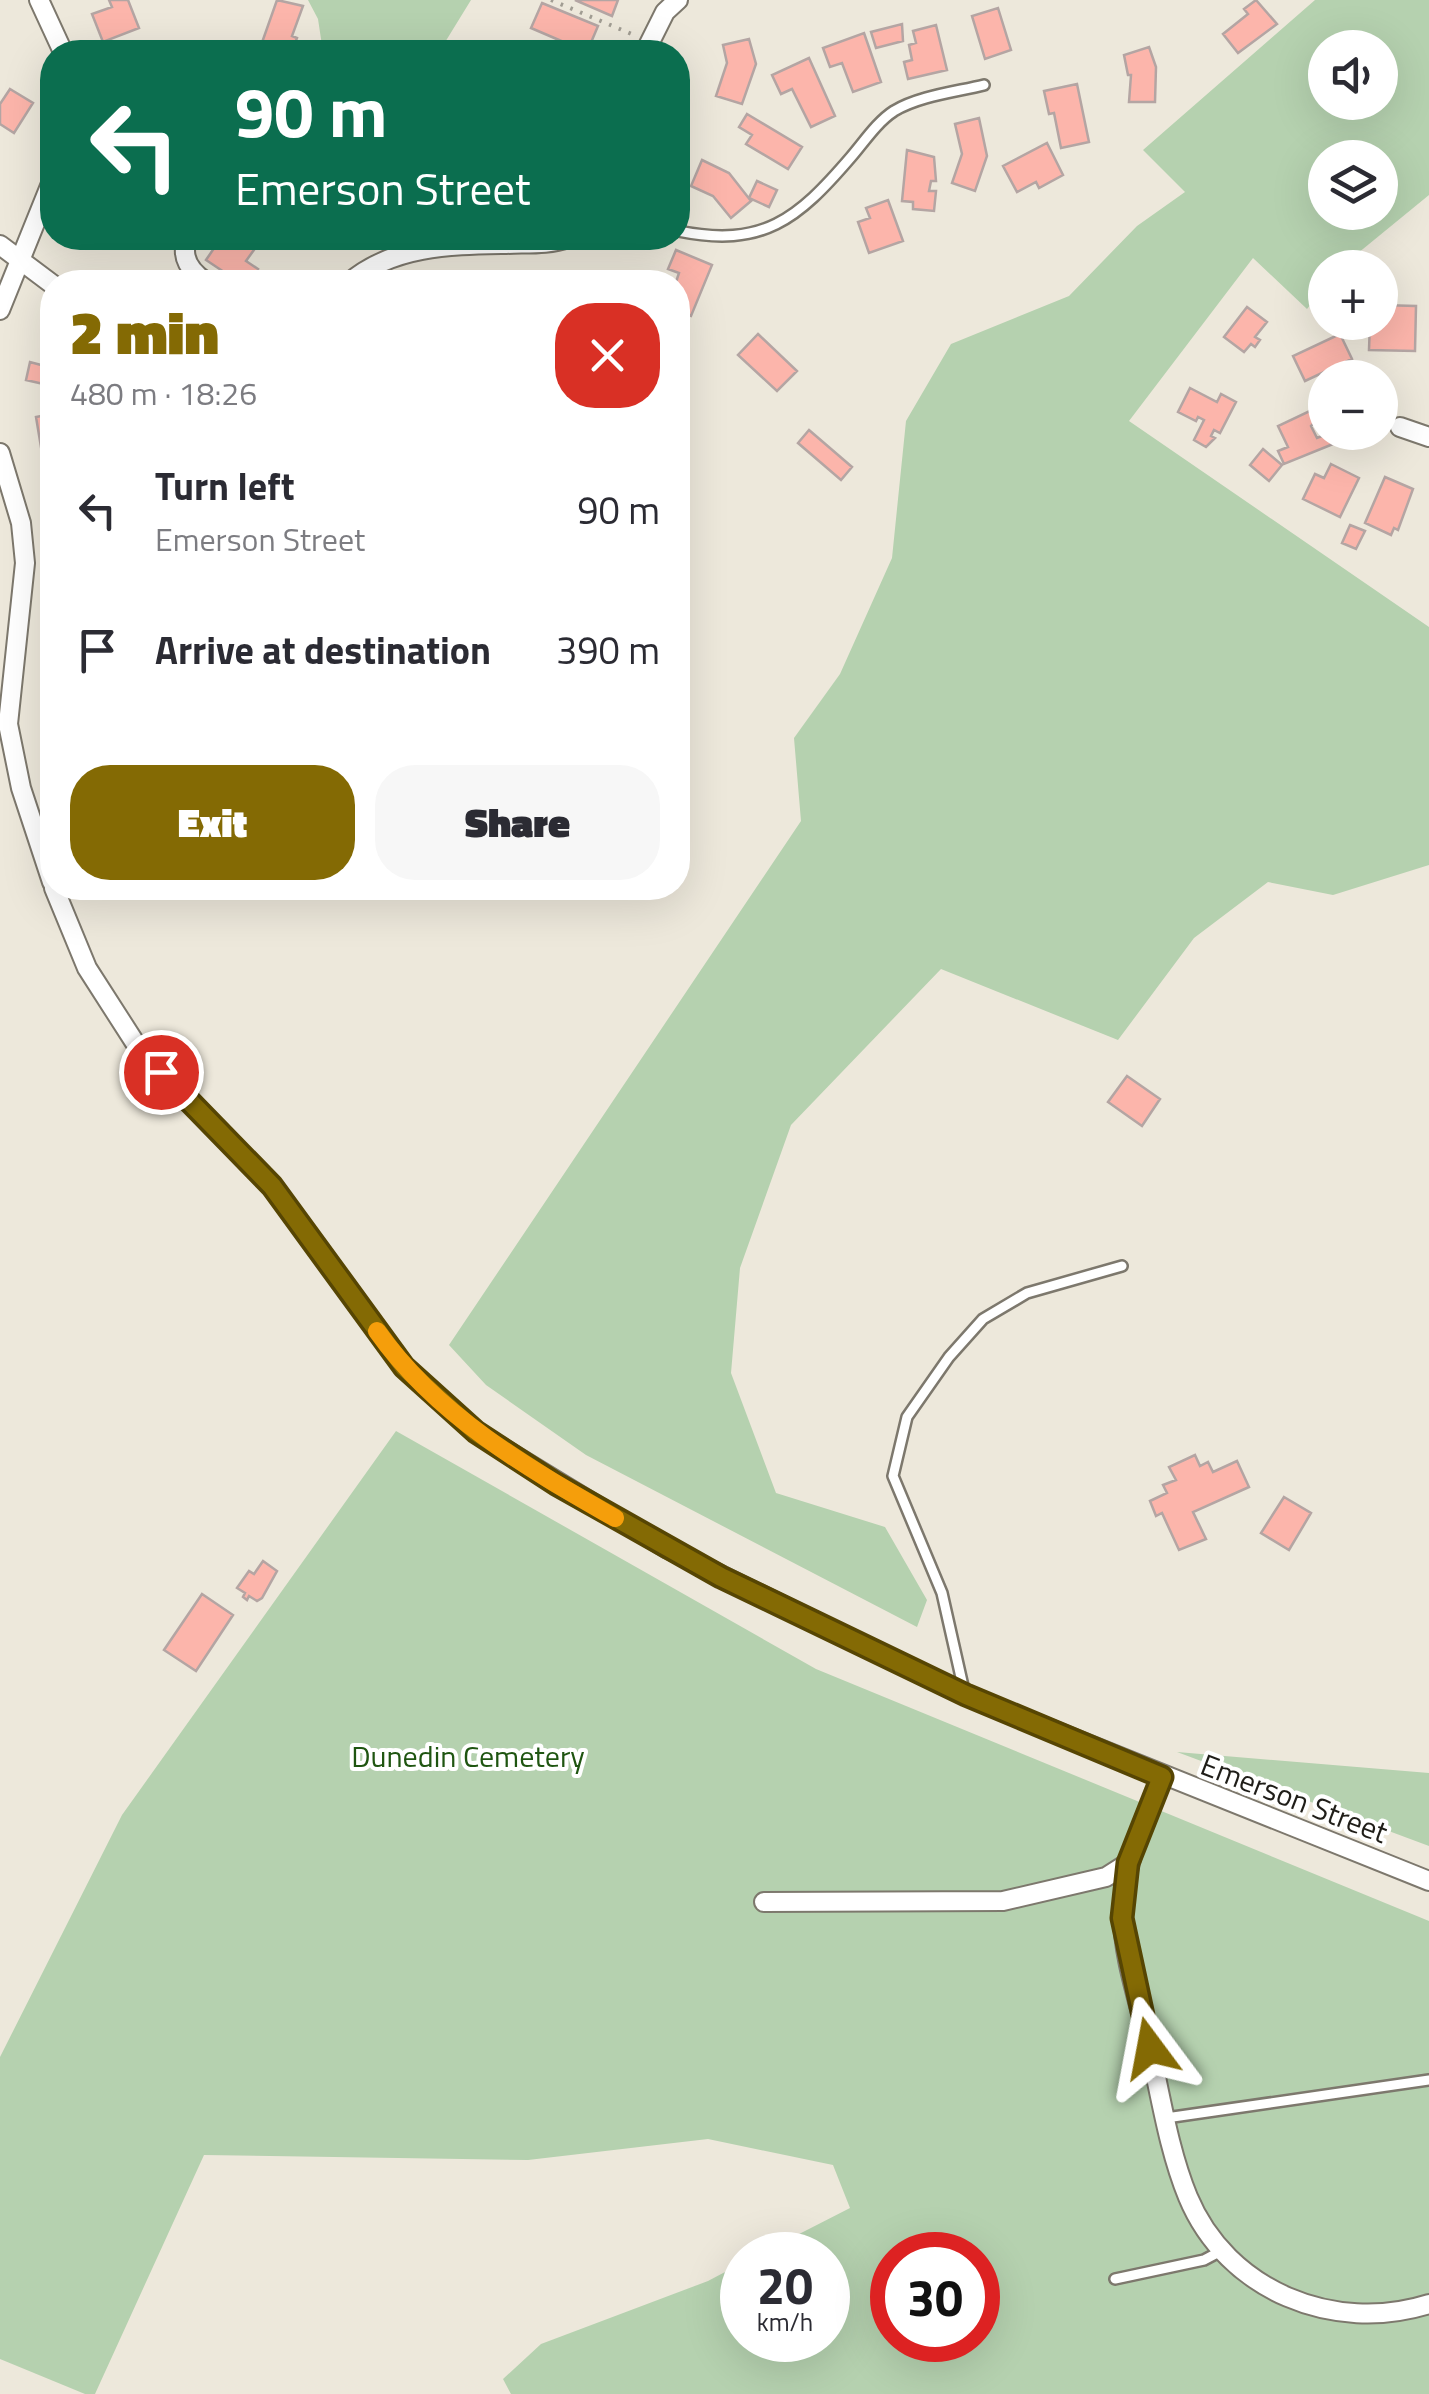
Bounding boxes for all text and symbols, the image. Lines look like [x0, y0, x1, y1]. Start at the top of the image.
map controls [1308, 30, 1398, 450]
button: sound [1308, 30, 1398, 120]
text: 90 m [235, 58, 388, 164]
icon: left [70, 80, 200, 210]
button: layers [1308, 140, 1398, 230]
text: Emerson Street [235, 154, 531, 222]
button: + [1308, 250, 1398, 340]
text: 2 min [70, 286, 219, 377]
button: close [555, 303, 660, 408]
button: − [1308, 360, 1398, 450]
text: 480 m · 18:26 [70, 369, 257, 417]
text: Turn left [155, 457, 295, 515]
text: 90 m [577, 481, 660, 539]
icon: left [70, 483, 125, 538]
text: Emerson Street [155, 515, 365, 563]
text: Arrive at destination [155, 621, 491, 679]
text: 390 m [556, 621, 660, 679]
icon: arrive [70, 623, 125, 678]
button: Exit [70, 765, 355, 880]
button: Share [375, 765, 660, 880]
pin [119, 1030, 204, 1115]
icon: arrive [134, 1045, 189, 1100]
park label: Dunedin Cemetery [351, 1733, 585, 1779]
street label: Emerson Street [1194, 1741, 1395, 1855]
position arrow [1098, 1996, 1202, 2100]
speed limit sign: 30 [870, 2232, 1000, 2362]
text: 20 [757, 2247, 813, 2323]
text: km/h [757, 2303, 813, 2341]

